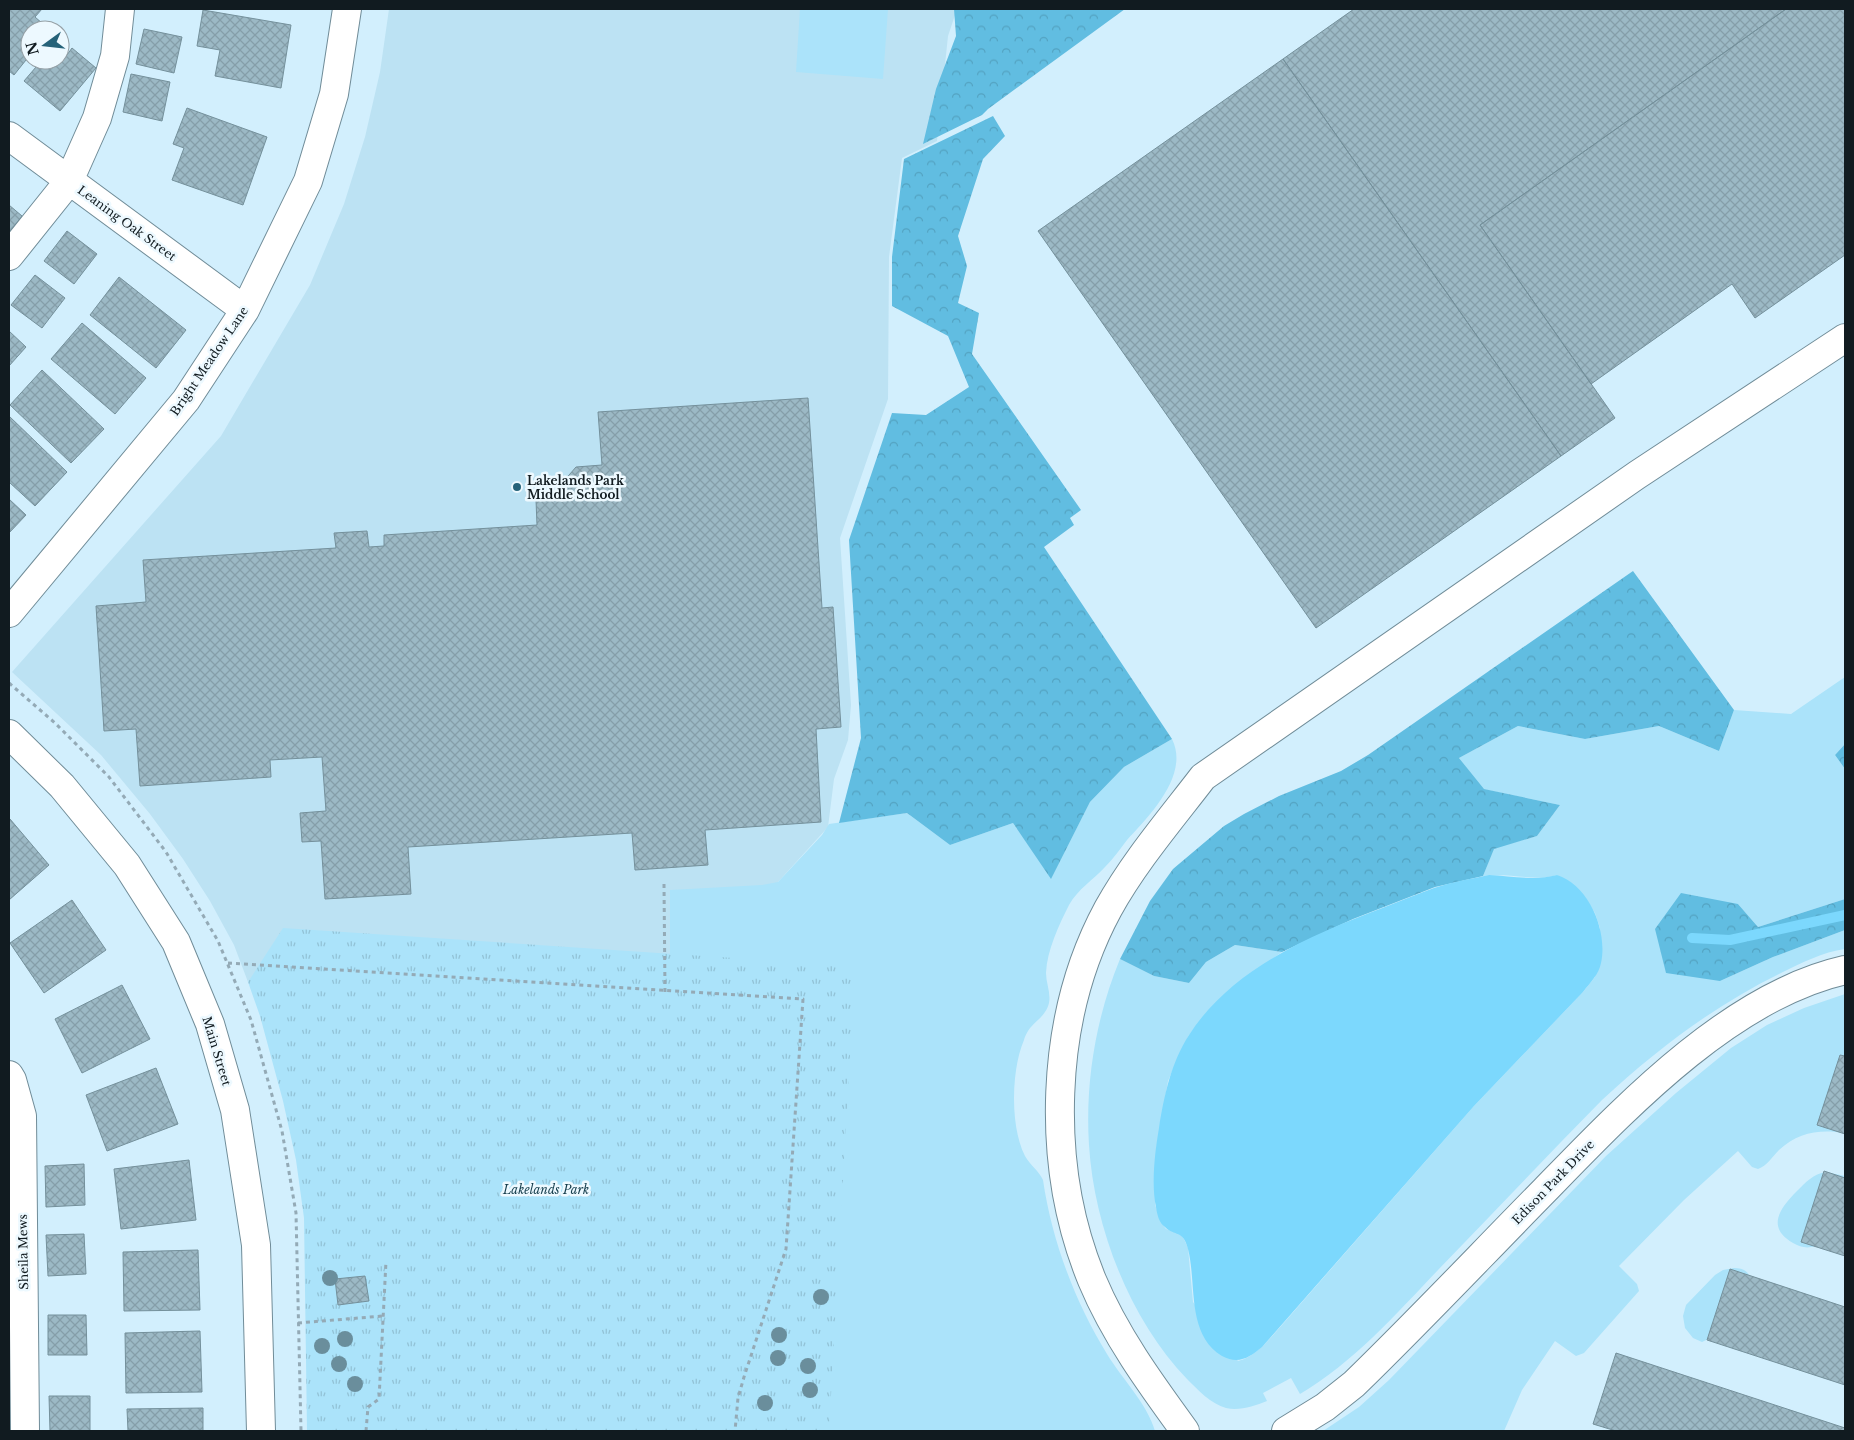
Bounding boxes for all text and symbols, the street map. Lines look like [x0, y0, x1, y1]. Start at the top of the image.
north arrow [20, 20, 70, 70]
text: N [22, 40, 43, 57]
street label: Leaning Oak Street [75, 182, 180, 264]
street label: Bright Meadow Lane [167, 304, 251, 418]
place label: Lakelands Park Middle School [527, 473, 625, 502]
marker: Lakelands Park Middle School [511, 481, 523, 493]
street label: Main Street [199, 1015, 235, 1088]
street label: Edison Park Drive [1509, 1137, 1597, 1227]
park label: Lakelands Park [502, 1182, 589, 1197]
street label: Sheila Mews [15, 1214, 31, 1290]

